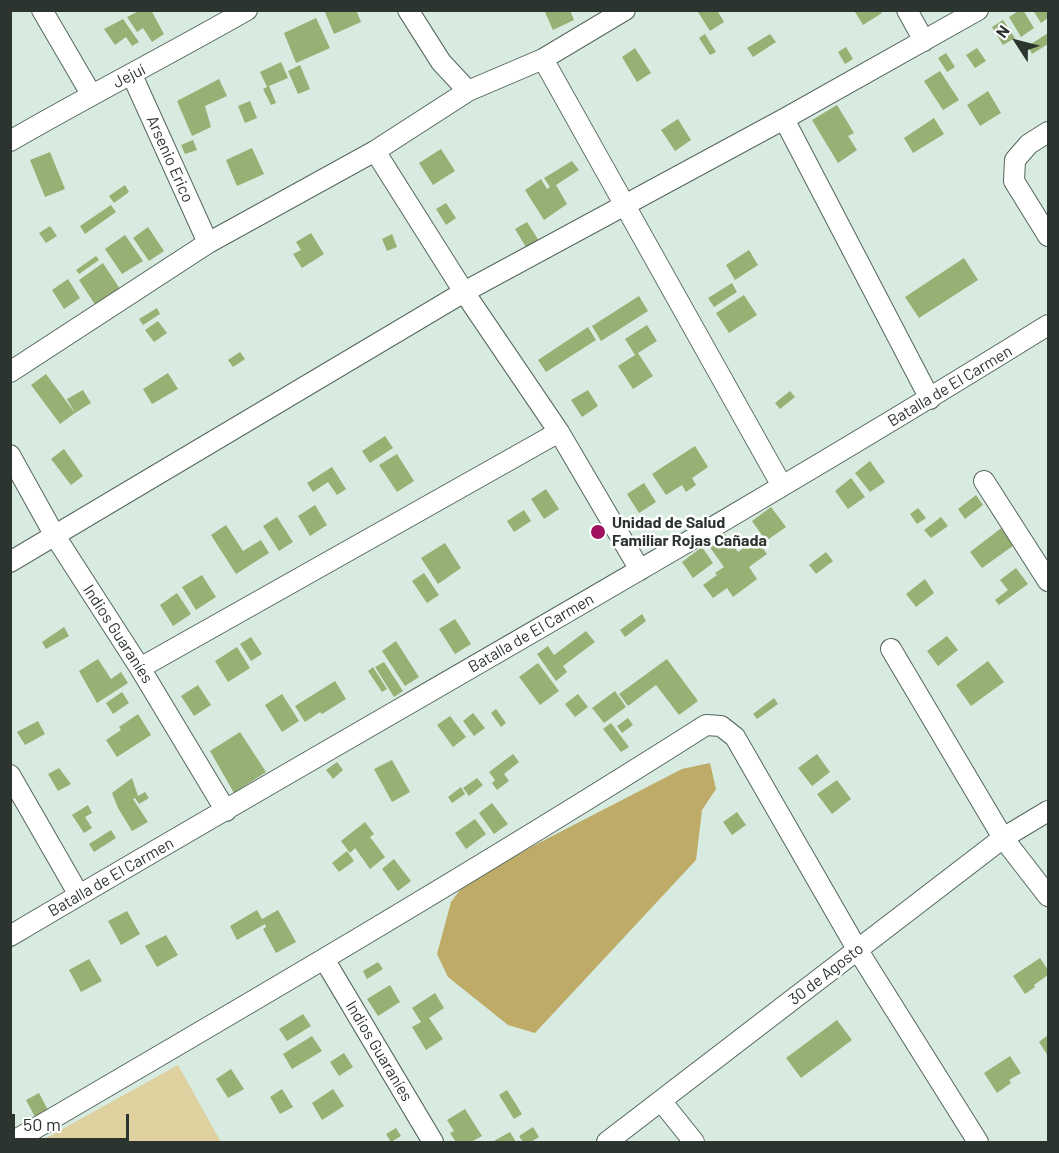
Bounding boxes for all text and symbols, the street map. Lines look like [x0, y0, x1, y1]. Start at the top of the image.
north arrow [987, 12, 1047, 72]
text: N [991, 21, 1013, 41]
street label: Jejuí [110, 60, 148, 92]
street label: Arsenio Erico [142, 113, 198, 205]
street label: Batalla de El Carmen [884, 341, 1016, 431]
place label: Unidad de Salud Familiar Rojas Cañada [612, 513, 767, 551]
marker: Unidad de Salud Familiar Rojas Cañada [589, 523, 607, 541]
street label: Indios Guaraníes [79, 581, 157, 687]
street label: Batalla de El Carmen [465, 589, 597, 677]
street label: Batalla de El Carmen [45, 833, 177, 921]
street label: 30 de Agosto [785, 939, 867, 1009]
street label: Indios Guaraníes [341, 997, 417, 1105]
scale bar [15, 1102, 132, 1140]
text: 50 m [23, 1113, 61, 1135]

